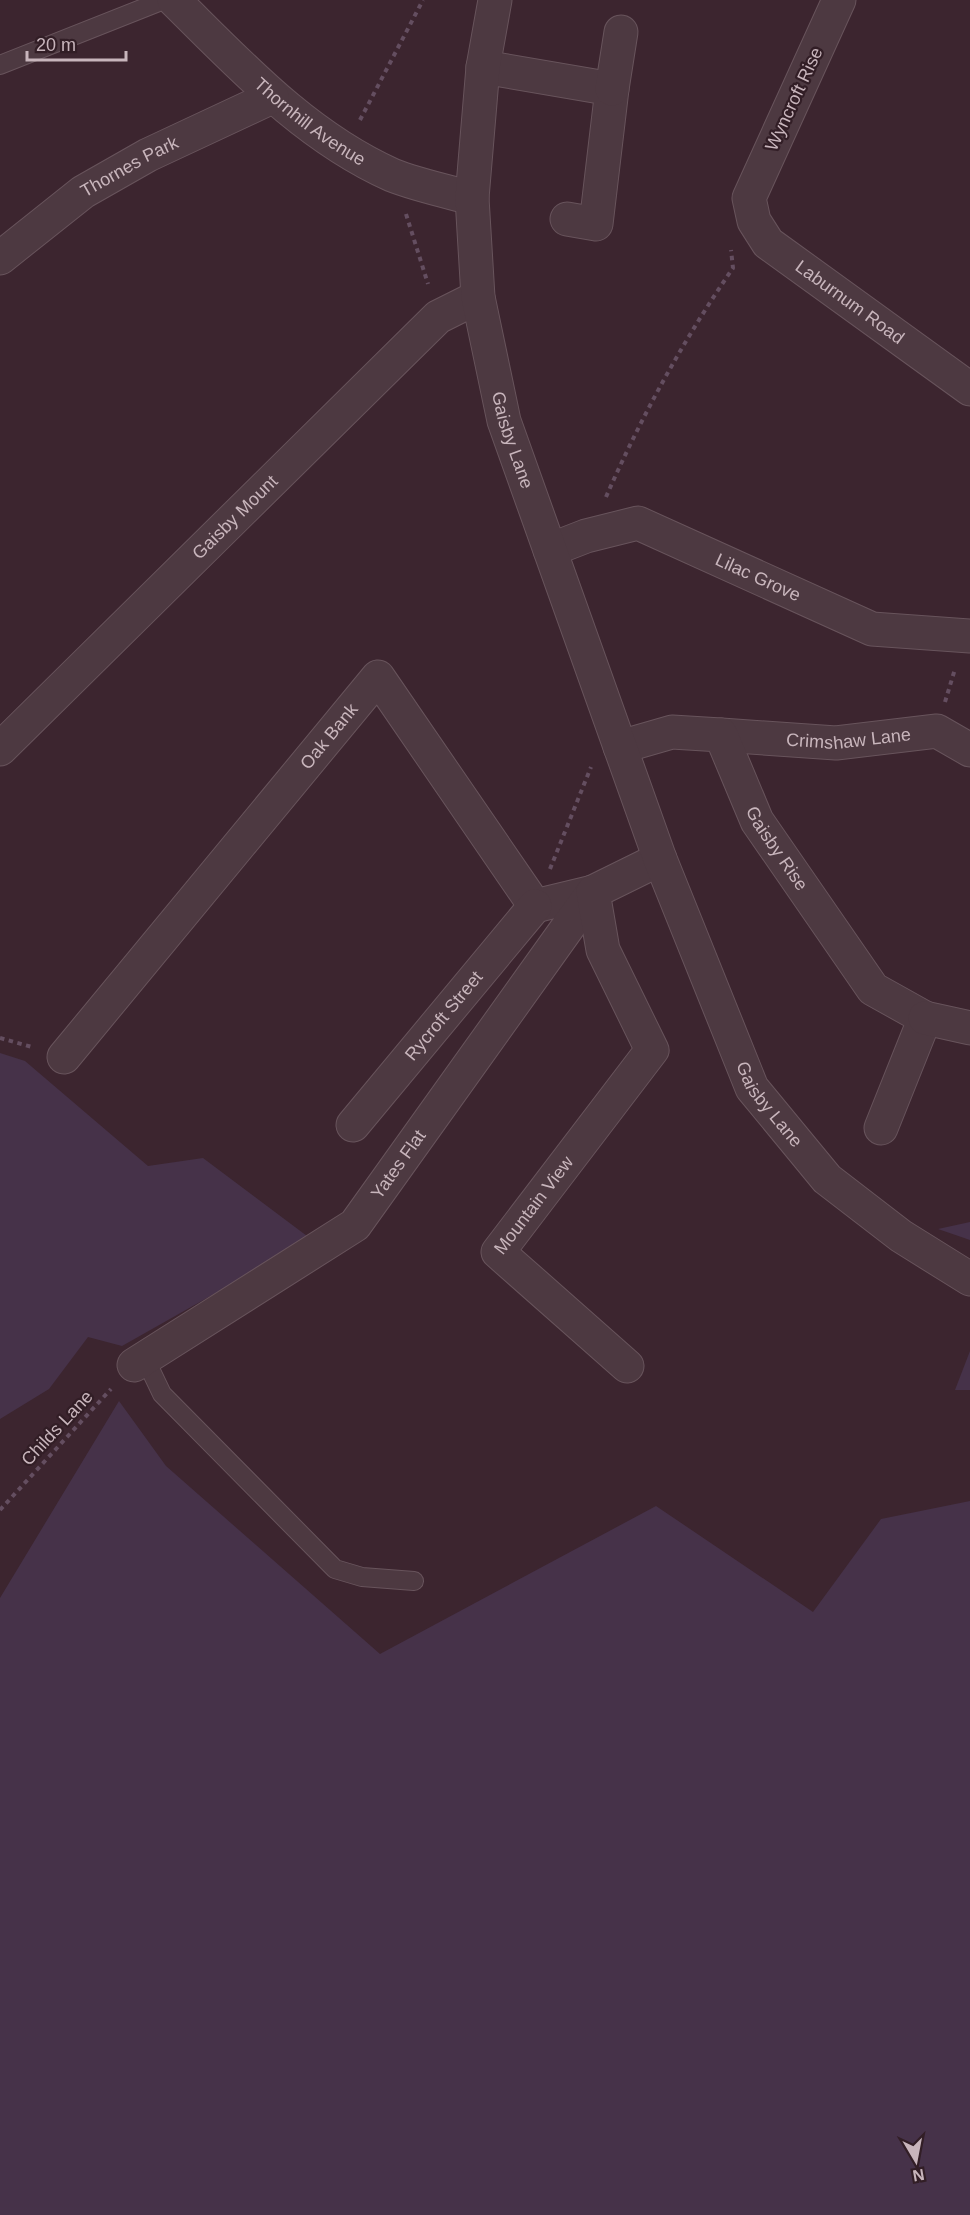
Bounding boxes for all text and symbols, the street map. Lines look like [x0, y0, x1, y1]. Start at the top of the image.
scale bar [27, 24, 126, 62]
text: 20 m [36, 35, 76, 55]
street label: Wyncroft Rise [761, 44, 827, 154]
street label: Thornhill Avenue [250, 74, 369, 170]
street label: Thornes Park [77, 132, 182, 201]
street label: Laburnum Road [792, 256, 908, 348]
street label: Gaisby Lane [488, 390, 537, 491]
street label: Gaisby Mount [188, 471, 282, 563]
street label: Lilac Grove [712, 549, 804, 605]
street label: Oak Bank [296, 699, 363, 773]
street label: Crimshaw Lane [786, 724, 912, 753]
street label: Gaisby Rise [742, 803, 812, 894]
street label: Rycroft Street [401, 967, 487, 1065]
street label: Gaisby Lane [732, 1059, 806, 1151]
street label: Yates Flat [367, 1126, 430, 1203]
street label: Mountain View [490, 1151, 578, 1258]
street label: Childs Lane [17, 1386, 97, 1470]
north arrow [886, 2131, 946, 2191]
text: N [911, 2166, 926, 2185]

